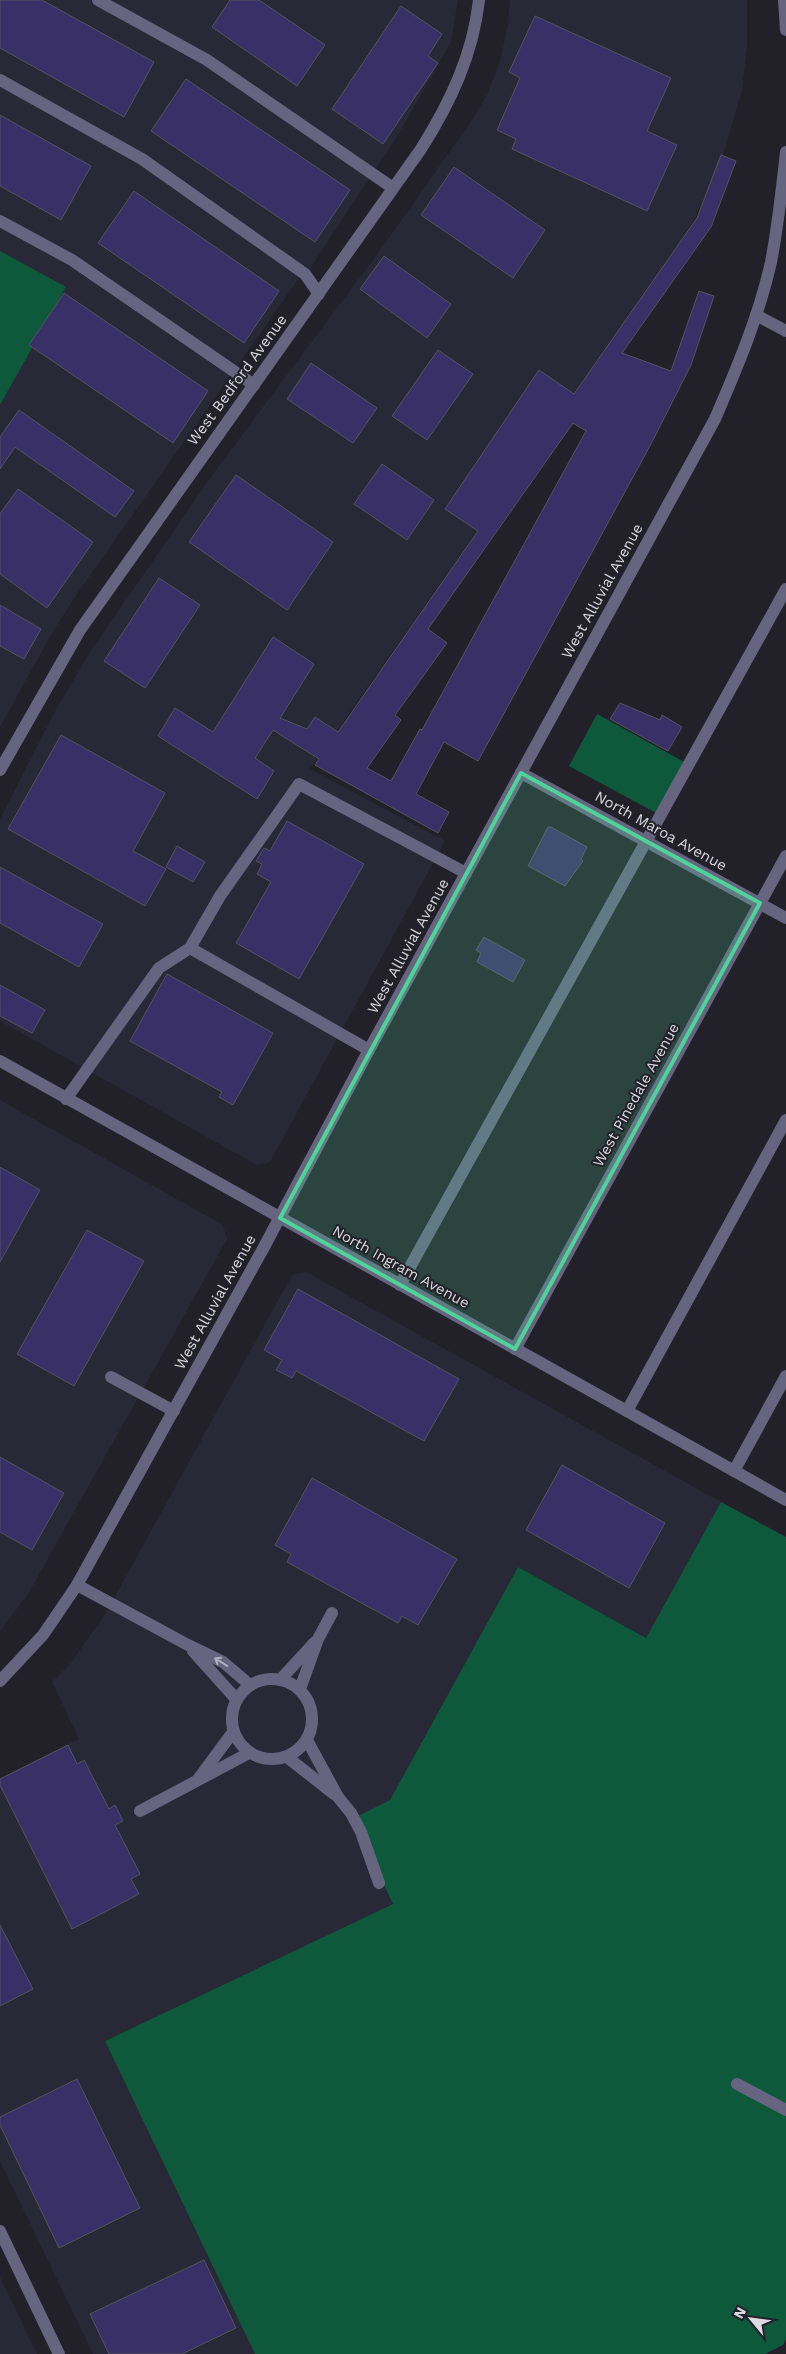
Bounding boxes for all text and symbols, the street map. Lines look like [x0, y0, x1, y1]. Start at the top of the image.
street label: West Bedford Avenue [183, 311, 291, 449]
street label: West Alluvial Avenue [557, 520, 647, 662]
street label: North Maroa Avenue [592, 787, 730, 875]
street label: West Alluvial Avenue [363, 875, 453, 1017]
street label: West Pinedale Avenue [589, 1020, 683, 1170]
street label: North Ingram Avenue [329, 1222, 473, 1312]
street label: West Alluvial Avenue [170, 1231, 260, 1373]
one-way arrow [214, 1657, 228, 1667]
north arrow [726, 2294, 776, 2344]
text: N [730, 2304, 749, 2321]

